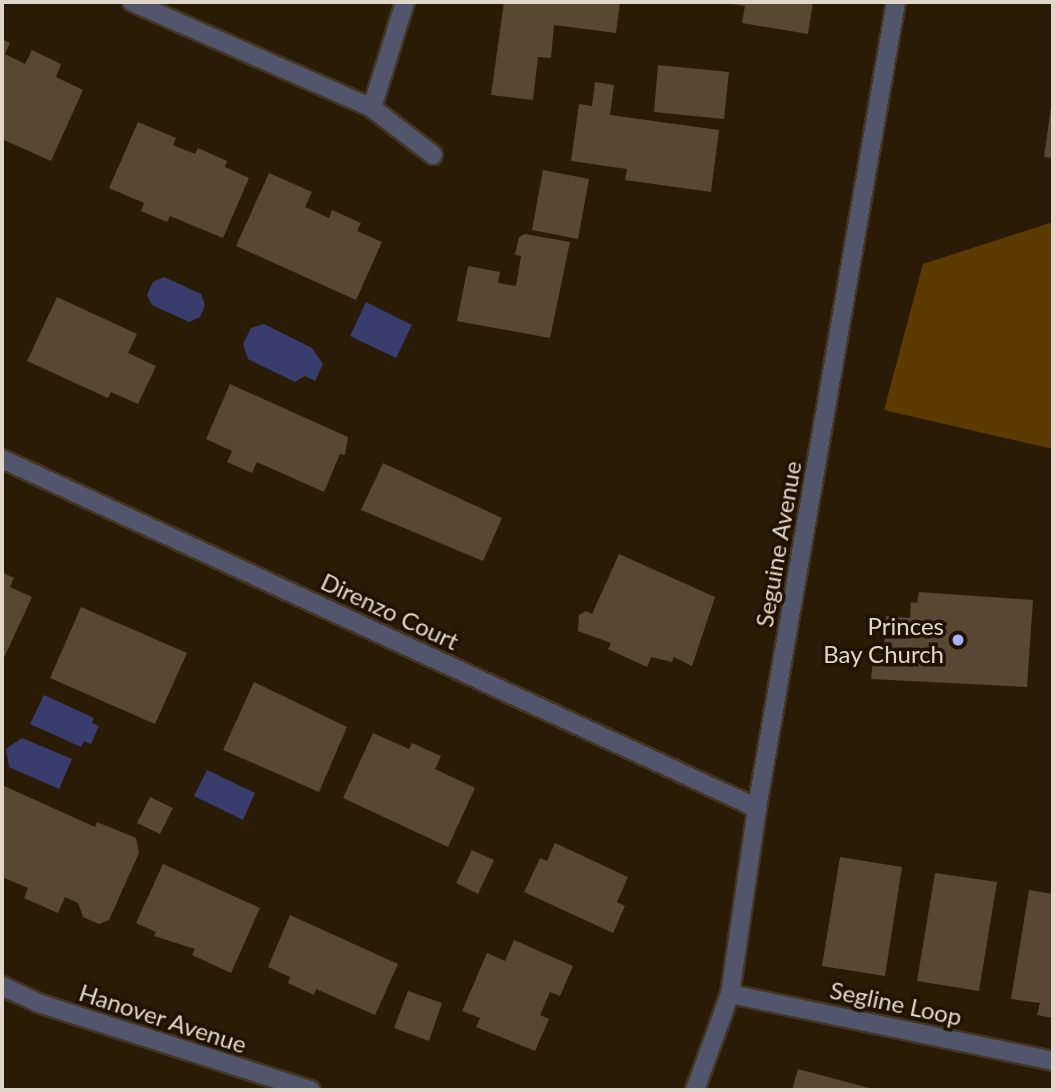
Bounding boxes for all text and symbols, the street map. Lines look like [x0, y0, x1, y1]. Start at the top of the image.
street label: Seguine Avenue [749, 458, 807, 630]
street label: Direnzo Court [317, 567, 463, 655]
place label: Princes Bay Church [823, 612, 944, 668]
marker: Princes Bay Church [950, 632, 966, 648]
street label: Segline Loop [828, 975, 964, 1031]
street label: Hanover Avenue [75, 977, 251, 1059]

